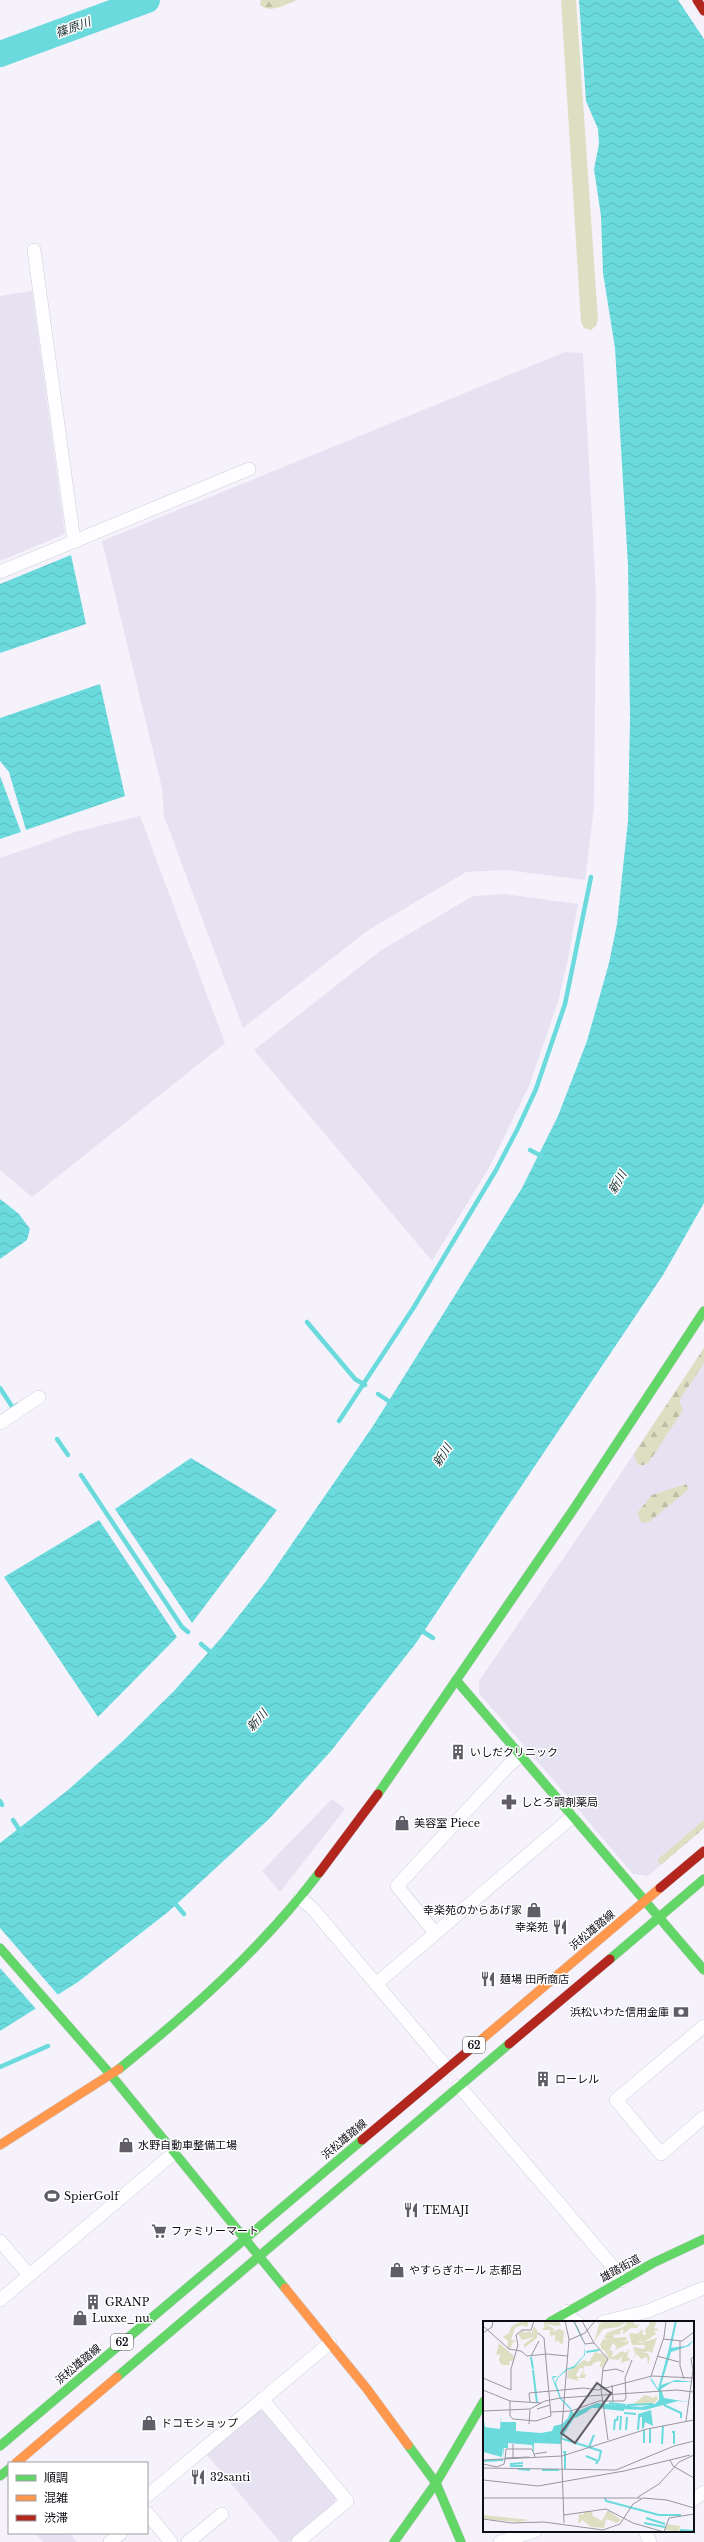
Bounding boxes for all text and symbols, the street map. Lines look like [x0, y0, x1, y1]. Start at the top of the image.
water label: 篠原川 [54, 13, 94, 40]
water label: 新川 [605, 1166, 630, 1196]
water label: 新川 [429, 1439, 456, 1469]
water label: 新川 [243, 1705, 272, 1734]
building icon: いしだクリニック [449, 1743, 467, 1761]
place label: いしだクリニック [470, 1745, 558, 1759]
pharmacy icon: しとろ調剤薬局 [500, 1793, 518, 1811]
place label: しとろ調剤薬局 [521, 1795, 598, 1809]
shop icon: 美容室 Piece [393, 1814, 411, 1832]
place label: 美容室 Piece [414, 1816, 480, 1830]
shop icon: 幸楽苑のからあげ家 [525, 1901, 543, 1919]
place label: 幸楽苑のからあげ家 [423, 1903, 522, 1917]
street label: 浜松雄踏線 [566, 1907, 618, 1953]
restaurant icon: 幸楽苑 [551, 1918, 569, 1936]
place label: 幸楽苑 [515, 1920, 548, 1934]
restaurant icon: 麺場 田所商店 [479, 1970, 497, 1988]
place label: 麺場 田所商店 [500, 1972, 569, 1986]
bank icon: 浜松いわた信用金庫 [672, 2003, 690, 2021]
place label: 浜松いわた信用金庫 [570, 2005, 669, 2019]
road number: 62 [463, 2037, 485, 2053]
building icon: ローレル [534, 2070, 552, 2088]
place label: ローレル [555, 2072, 599, 2086]
street label: 浜松雄踏線 [318, 2116, 370, 2162]
shop icon: 水野自動車整備工場 [117, 2136, 135, 2154]
place label: 水野自動車整備工場 [138, 2138, 237, 2152]
sports icon: SpierGolf [43, 2187, 61, 2205]
place label: SpierGolf [64, 2189, 120, 2203]
restaurant icon: TEMAJI [402, 2201, 420, 2219]
place label: TEMAJI [423, 2203, 470, 2217]
supermarket icon: ファミリーマート [150, 2222, 168, 2240]
place label: ファミリーマート [171, 2224, 259, 2238]
street label: 雄踏街道 [597, 2251, 643, 2285]
shop icon: やすらぎホール 志都呂 [388, 2261, 406, 2279]
place label: やすらぎホール 志都呂 [409, 2263, 522, 2277]
building icon: GRANP [84, 2293, 102, 2311]
place label: GRANP [105, 2295, 150, 2309]
shop icon: Luxxe_nu. [71, 2309, 89, 2327]
place label: Luxxe_nu. [92, 2311, 153, 2325]
inset map [483, 2321, 694, 2532]
road number: 62 [111, 2334, 133, 2350]
street label: 浜松雄踏線 [52, 2341, 104, 2387]
shop icon: ドコモショップ [140, 2414, 158, 2432]
place label: ドコモショップ [161, 2416, 238, 2430]
legend [8, 2462, 148, 2534]
restaurant icon: 32santi [189, 2468, 207, 2486]
text: 順調 [44, 2470, 68, 2485]
place label: 32santi [210, 2470, 250, 2484]
text: 混雑 [44, 2490, 68, 2505]
text: 渋滞 [44, 2510, 68, 2525]

